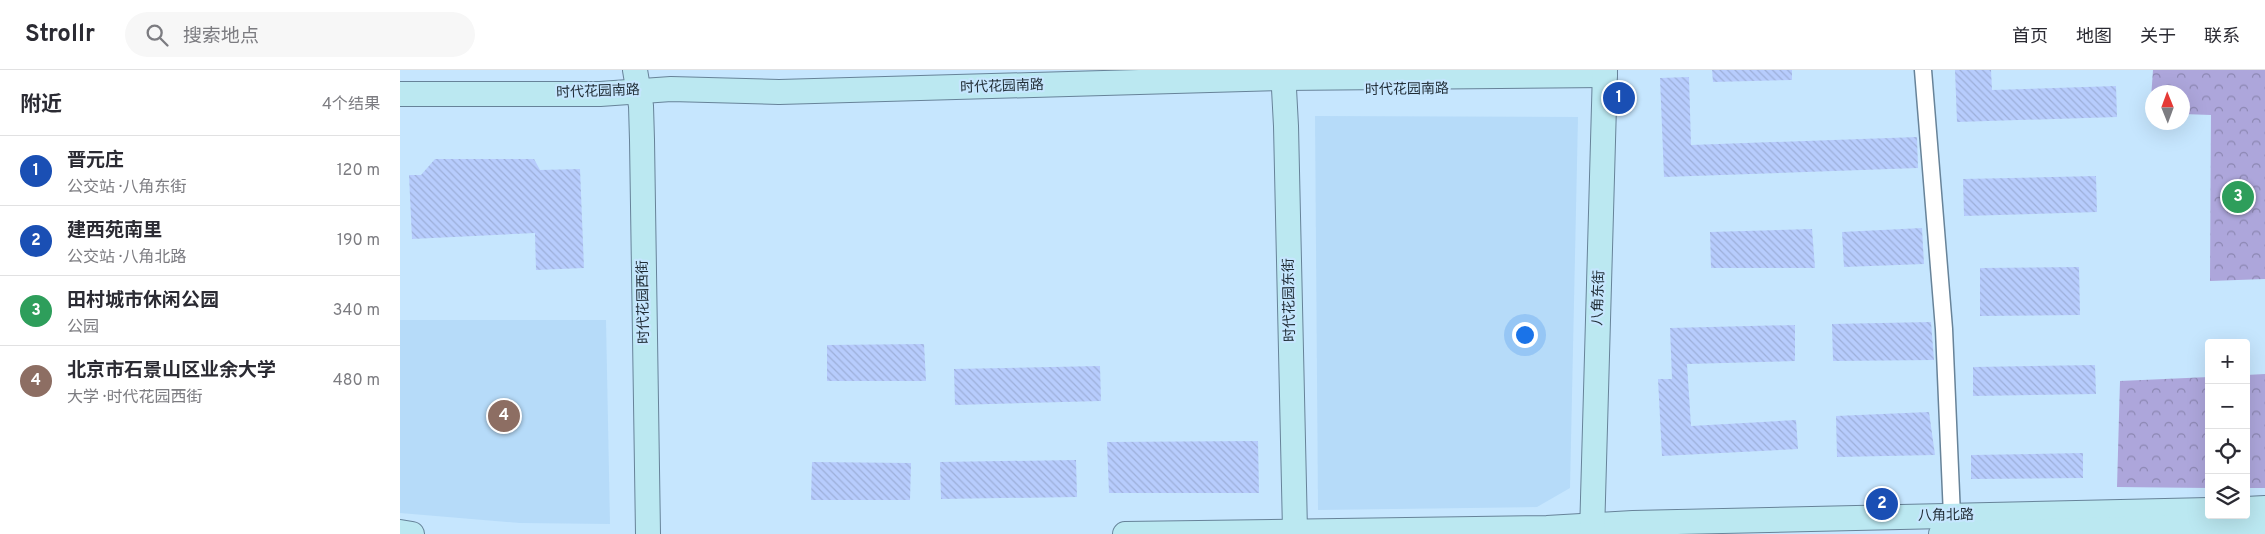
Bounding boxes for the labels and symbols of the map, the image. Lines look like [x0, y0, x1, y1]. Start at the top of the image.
street label: 时代花园南路 [960, 76, 1044, 97]
pin: 1 [1603, 79, 1635, 117]
street label: 时代花园南路 [1365, 80, 1449, 99]
street label: 时代花园南路 [556, 81, 640, 102]
north arrow [2145, 85, 2190, 130]
pin: 3 [2222, 178, 2254, 216]
street label: 时代花园东街 [1280, 258, 1299, 342]
street label: 时代花园西街 [634, 260, 653, 344]
street label: 八角东街 [1590, 270, 1608, 326]
your location [1512, 322, 1538, 348]
pin: 4 [488, 397, 520, 435]
pin: 2 [1866, 485, 1898, 523]
street label: 八角北路 [1918, 506, 1974, 525]

